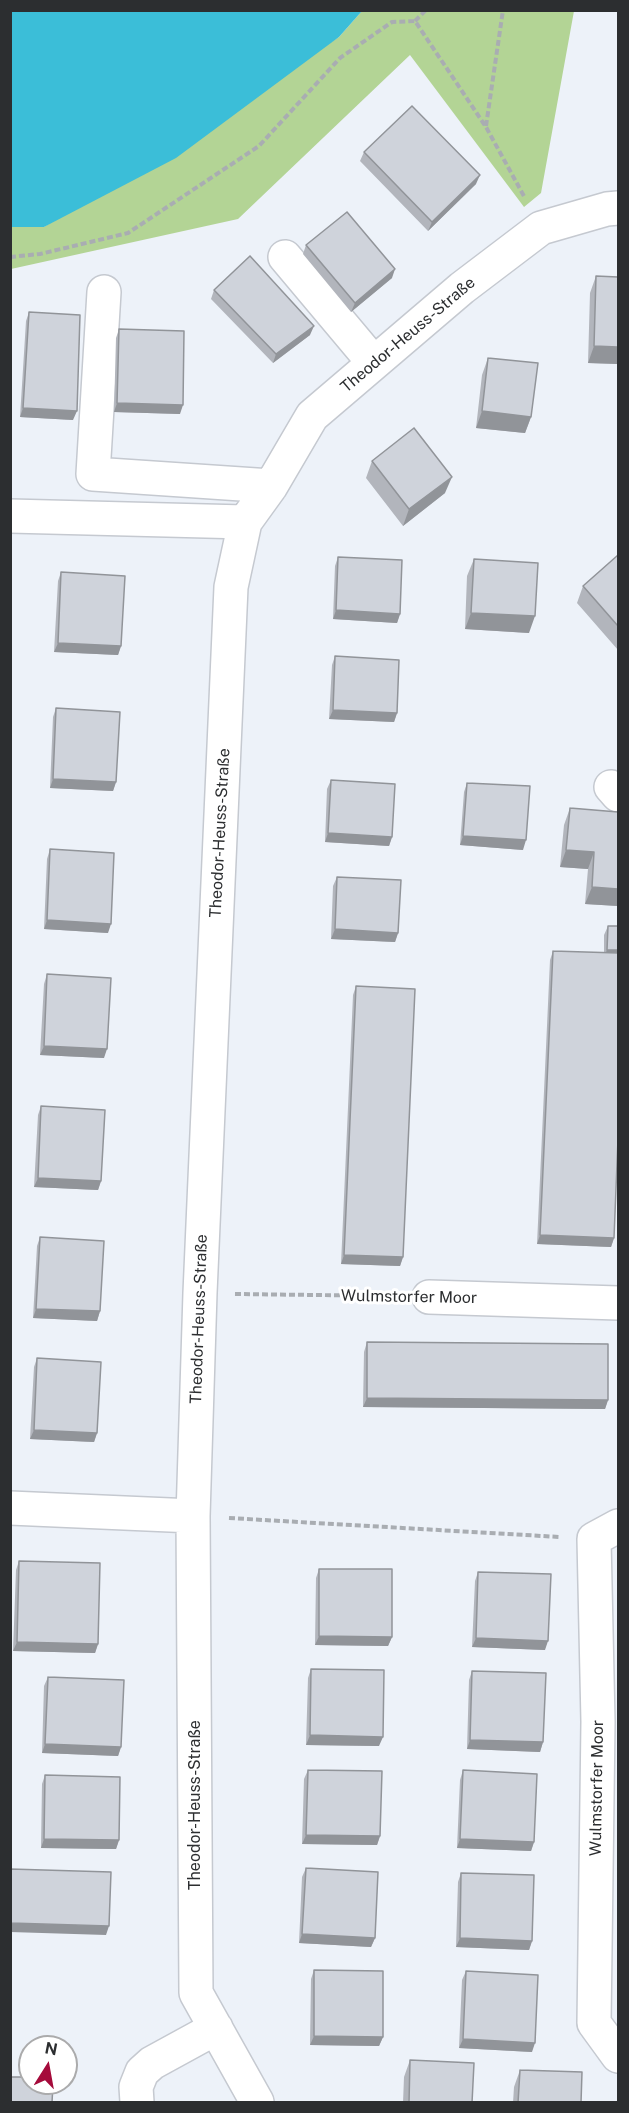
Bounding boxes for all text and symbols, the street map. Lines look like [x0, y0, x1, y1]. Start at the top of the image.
street label: Theodor-Heuss-Straße [337, 273, 479, 397]
street label: Theodor-Heuss-Straße [206, 748, 234, 918]
street label: Theodor-Heuss-Straße [186, 1234, 212, 1404]
street label: Wulmstorfer Moor [341, 1286, 477, 1308]
street label: Theodor-Heuss-Straße [185, 1720, 205, 1890]
street label: Wulmstorfer Moor [586, 1720, 608, 1856]
north arrow [18, 2035, 78, 2095]
text: N [43, 2038, 59, 2059]

